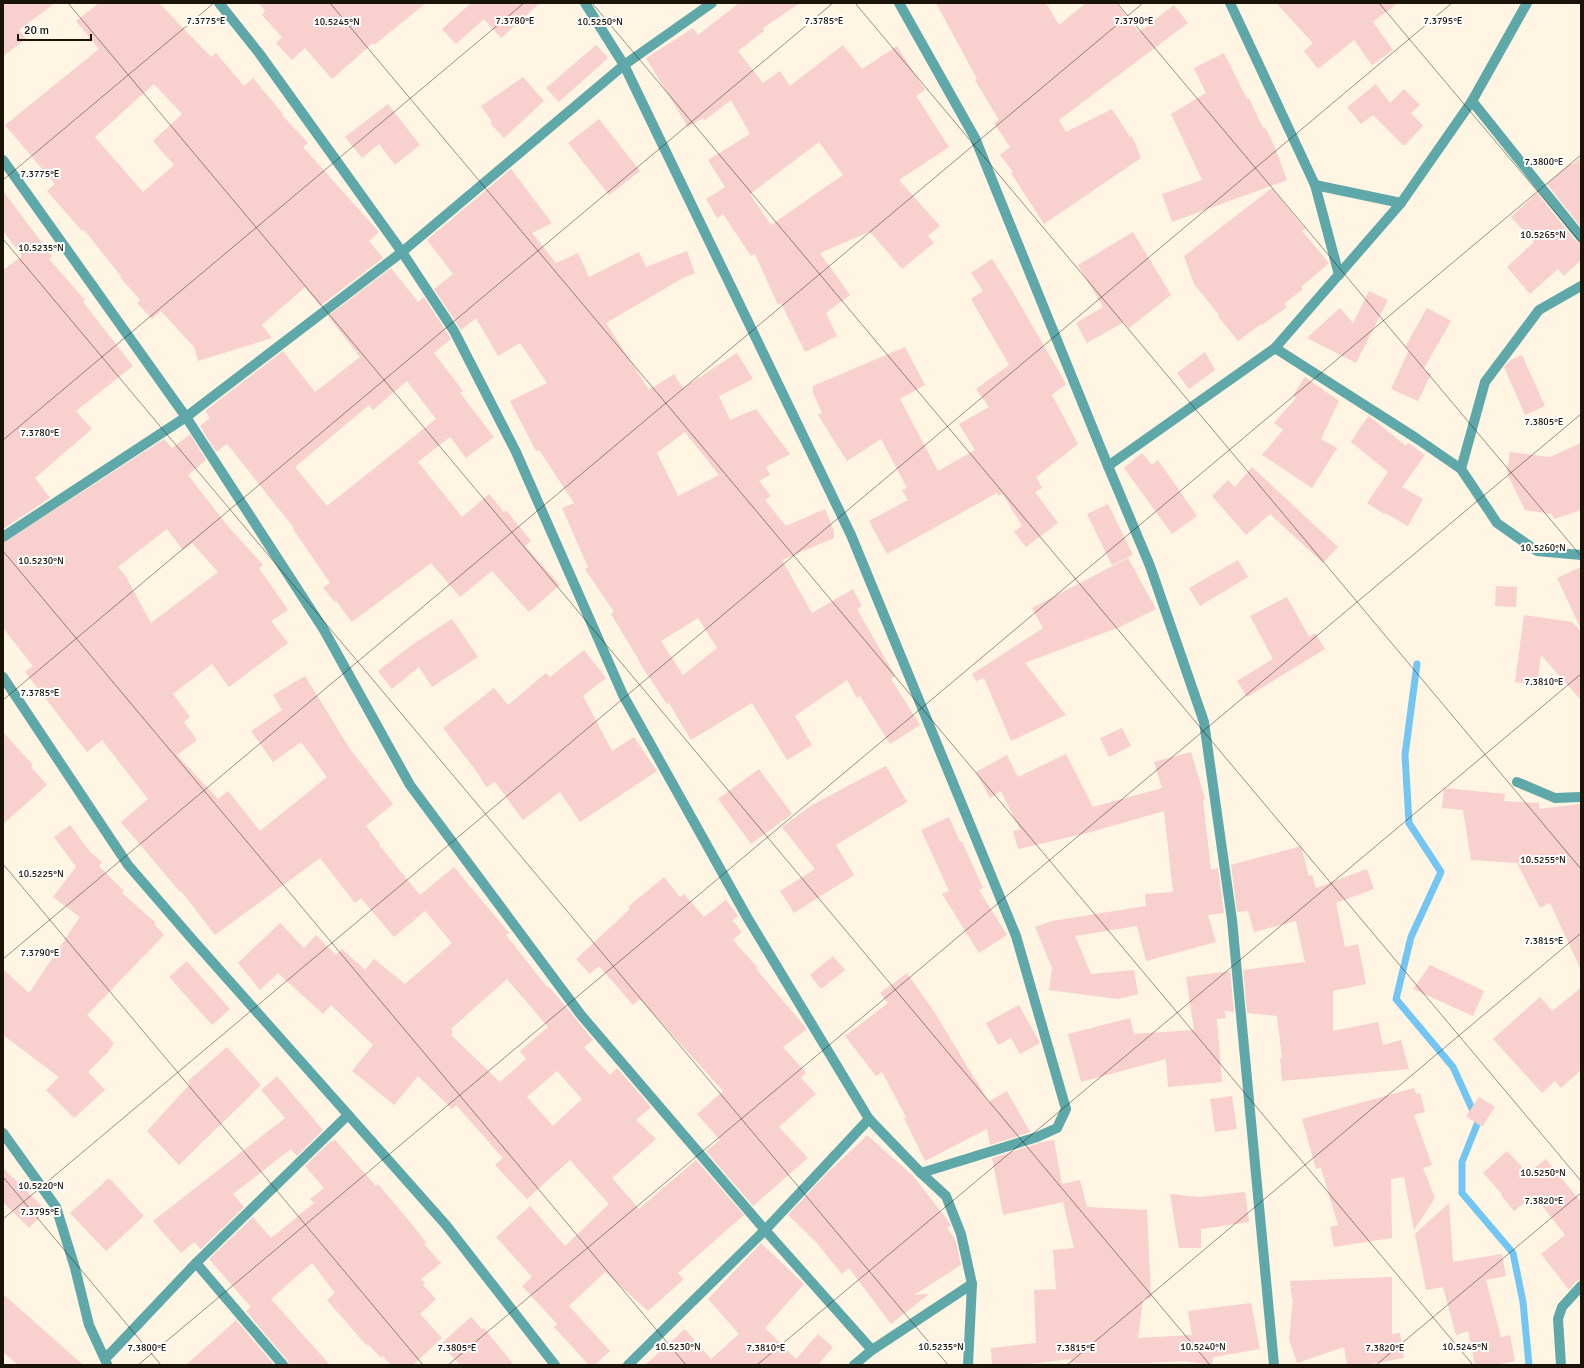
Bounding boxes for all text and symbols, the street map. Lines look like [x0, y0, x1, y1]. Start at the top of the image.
text: 7.3775°E [187, 15, 226, 27]
text: 7.3780°E [496, 15, 535, 27]
text: 7.3785°E [805, 15, 844, 27]
text: 7.3790°E [1115, 15, 1154, 27]
text: 7.3795°E [1424, 15, 1463, 27]
scale bar [18, 16, 91, 42]
text: 10.5245°N [314, 16, 360, 28]
text: 10.5250°N [577, 16, 623, 28]
text: 20 m [24, 23, 49, 38]
text: 7.3800°E [1525, 156, 1564, 168]
text: 7.3775°E [21, 168, 60, 180]
text: 10.5265°N [1520, 229, 1566, 241]
text: 10.5235°N [18, 242, 64, 254]
text: 7.3805°E [1525, 416, 1564, 428]
text: 7.3780°E [21, 427, 60, 439]
text: 10.5260°N [1520, 542, 1566, 554]
text: 10.5230°N [18, 555, 64, 567]
text: 7.3810°E [1525, 676, 1564, 688]
text: 7.3785°E [21, 687, 60, 699]
text: 10.5255°N [1520, 854, 1566, 866]
text: 10.5225°N [18, 868, 64, 880]
text: 7.3815°E [1525, 935, 1564, 947]
text: 7.3790°E [21, 947, 60, 959]
text: 10.5250°N [1520, 1167, 1566, 1179]
text: 10.5220°N [18, 1180, 64, 1192]
text: 7.3820°E [1525, 1195, 1564, 1207]
text: 7.3795°E [21, 1206, 60, 1218]
text: 10.5230°N [655, 1341, 701, 1353]
text: 10.5235°N [918, 1341, 964, 1353]
text: 10.5240°N [1180, 1341, 1226, 1353]
text: 10.5245°N [1442, 1341, 1488, 1353]
text: 7.3800°E [128, 1342, 167, 1354]
text: 7.3805°E [438, 1342, 477, 1354]
text: 7.3810°E [747, 1342, 786, 1354]
text: 7.3815°E [1057, 1342, 1096, 1354]
text: 7.3820°E [1366, 1342, 1405, 1354]

